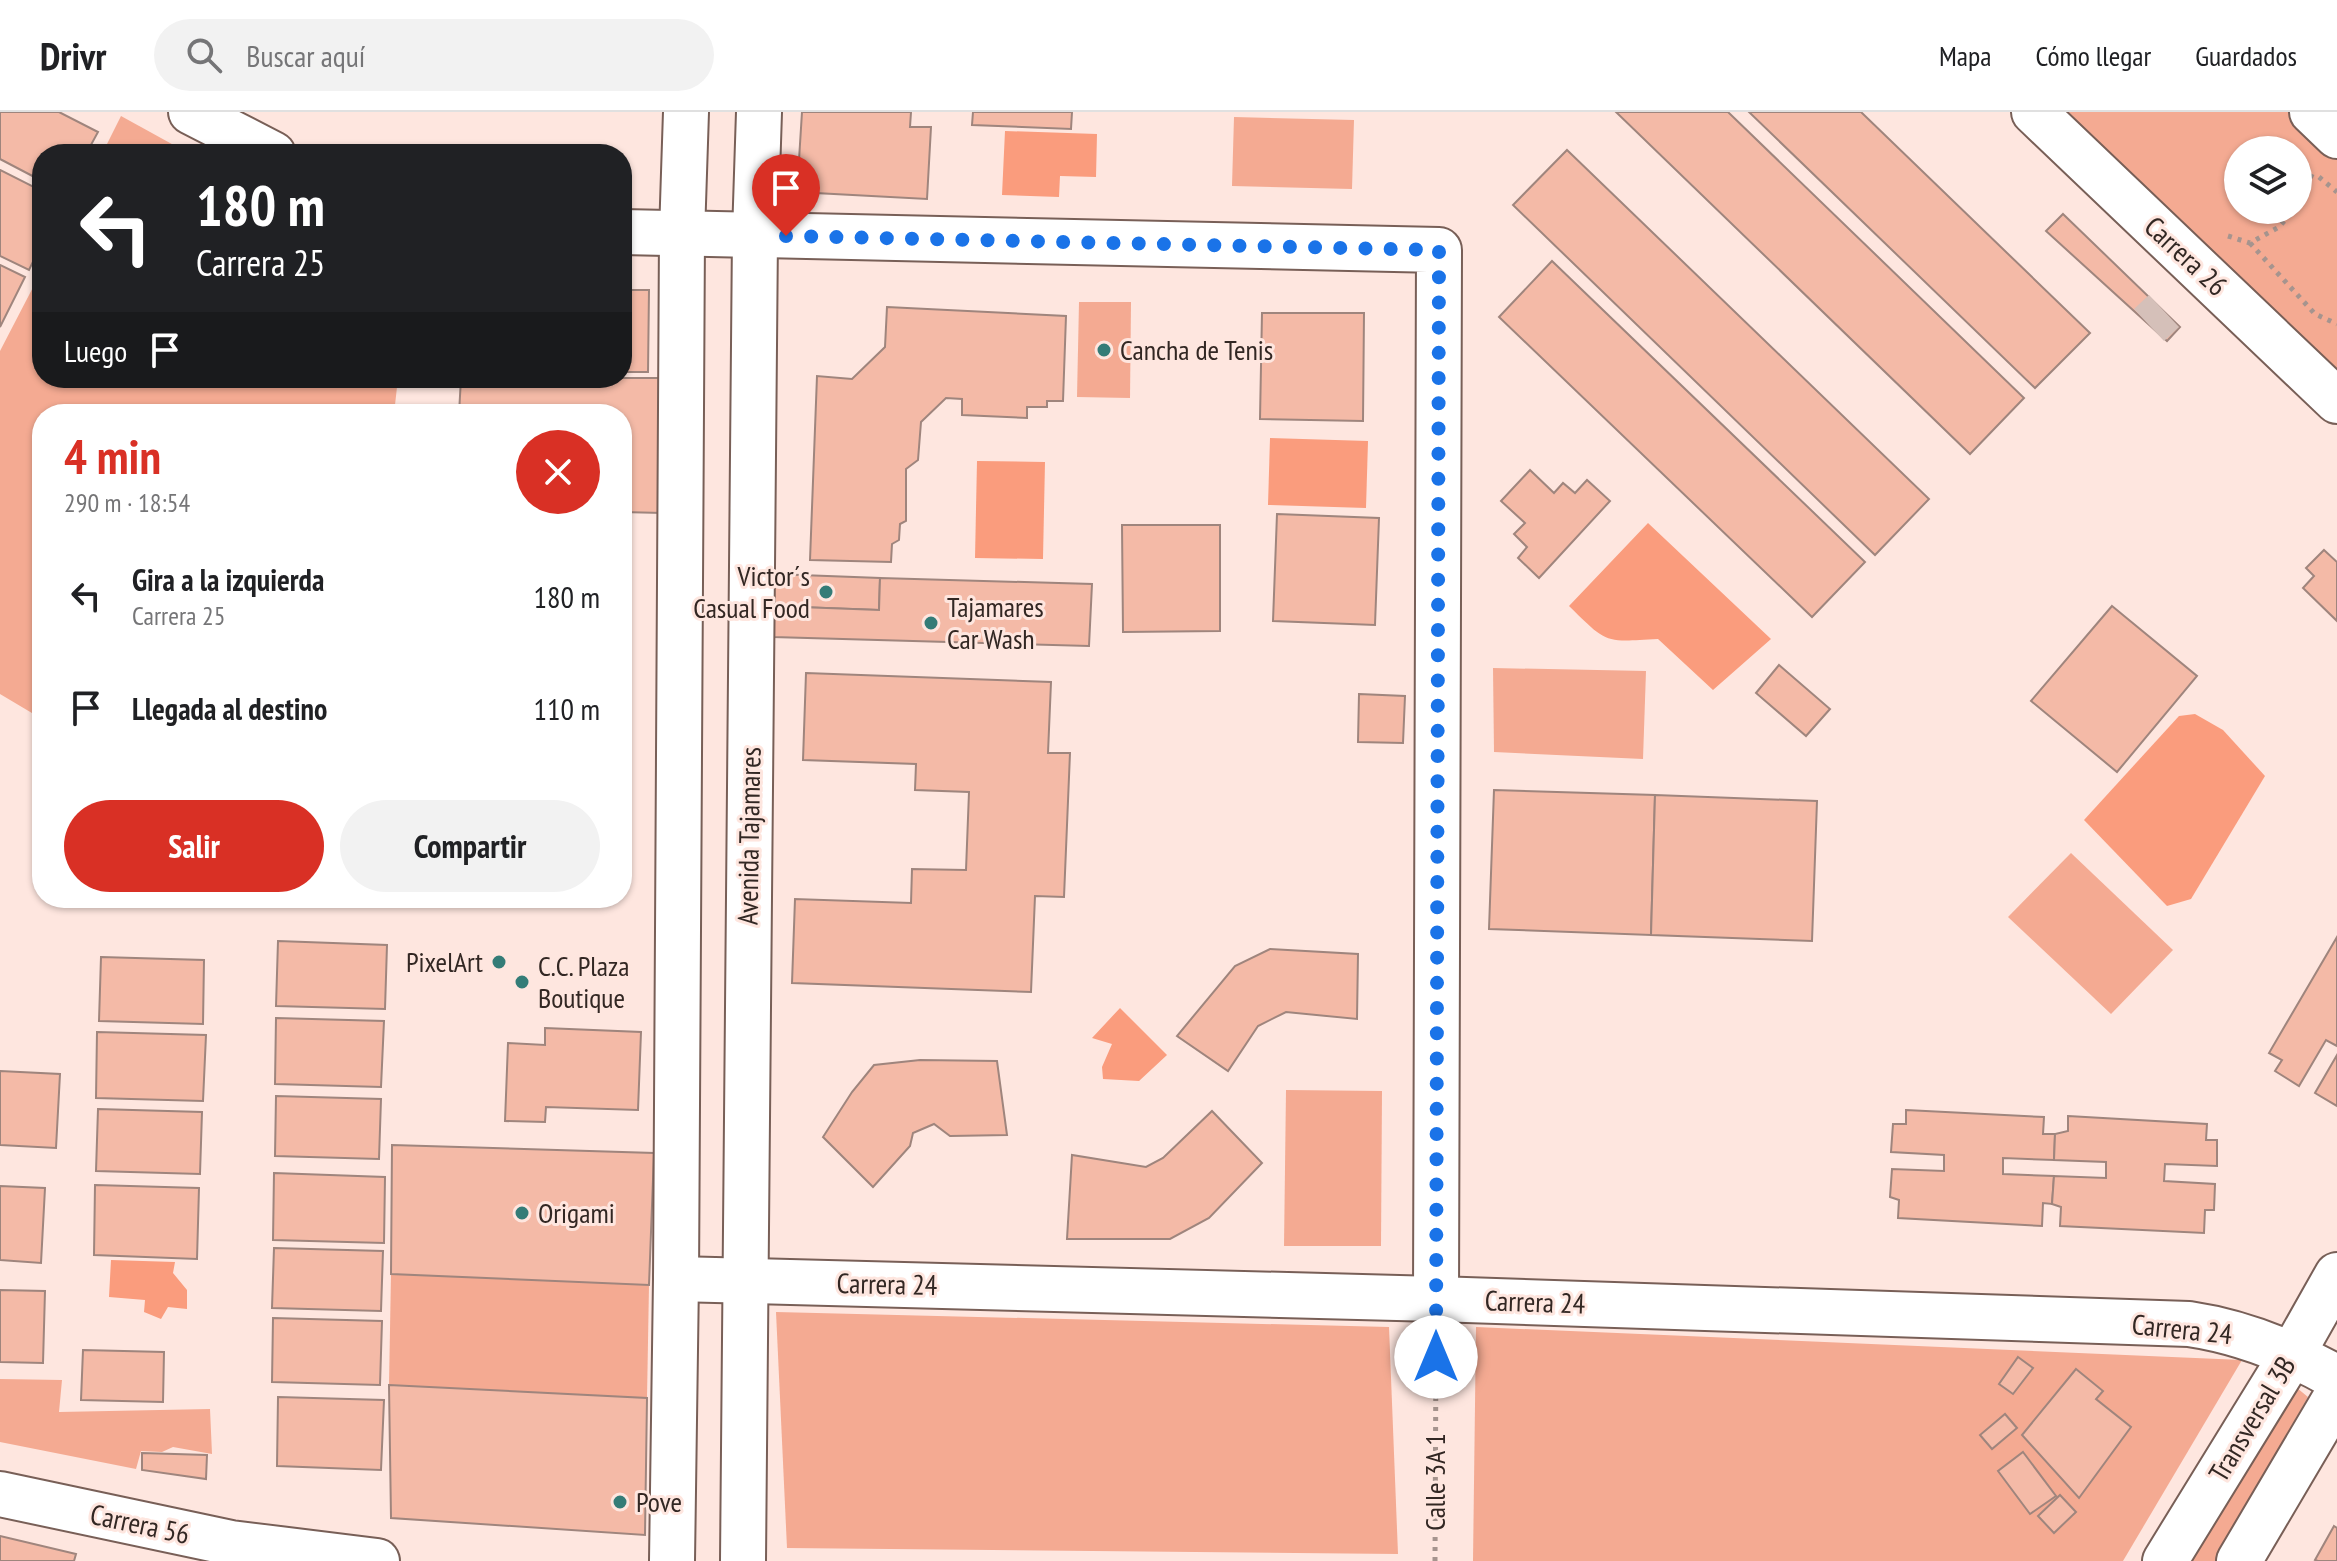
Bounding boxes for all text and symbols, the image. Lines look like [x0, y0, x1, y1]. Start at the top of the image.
search box [154, 19, 714, 91]
text: Drivr [40, 31, 106, 80]
icon: search [182, 33, 226, 77]
text: Buscar aquí [246, 36, 365, 75]
text: Mapa [1939, 37, 1991, 74]
text: Cómo llegar [2035, 37, 2151, 74]
text: Guardados [2195, 37, 2297, 74]
map controls [2224, 136, 2312, 224]
button: layers [2224, 136, 2312, 224]
pin [752, 154, 820, 236]
icon: arrive [764, 166, 808, 210]
text: 180 m [196, 169, 325, 241]
icon: left [64, 176, 168, 280]
street label: Carrera 26 [2137, 208, 2236, 303]
text: Carrera 25 [196, 239, 325, 286]
icon: arrive [143, 328, 187, 372]
text: Luego [64, 331, 127, 370]
place label: Cancha de Tenis [1120, 331, 1273, 368]
marker: Cancha de Tenis [1095, 341, 1113, 359]
text: 4 min [64, 425, 161, 487]
button: close [516, 430, 600, 514]
text: 290 m · 18:54 [64, 486, 190, 519]
place label: Victor´s Casual Food [693, 557, 810, 626]
text: Gira a la izquierda [132, 560, 324, 599]
icon: left [64, 574, 108, 618]
text: 180 m [534, 577, 600, 616]
marker: Victor´s Casual Food [817, 583, 835, 601]
place label: Tajamares Car Wash [947, 588, 1044, 657]
text: Carrera 25 [132, 599, 225, 632]
marker: Tajamares Car Wash [922, 614, 940, 632]
icon: arrive [64, 686, 108, 730]
text: Llegada al destino [132, 689, 327, 728]
text: 110 m [534, 689, 600, 728]
street label: Avenida Tajamares [728, 746, 769, 925]
button: Salir [64, 800, 324, 892]
button: Compartir [340, 800, 600, 892]
place label: PixelArt [406, 943, 483, 980]
place label: C.C. Plaza Boutique [538, 947, 629, 1016]
marker: PixelArt [490, 953, 508, 971]
marker: C.C. Plaza Boutique [513, 973, 531, 991]
place label: Origami [538, 1194, 615, 1231]
marker: Origami [513, 1204, 531, 1222]
street label: Carrera 24 [836, 1264, 938, 1303]
street label: Carrera 24 [1484, 1281, 1586, 1322]
street label: Carrera 24 [2130, 1305, 2234, 1352]
position arrow [1394, 1315, 1478, 1399]
street label: Transversal 3B [2200, 1349, 2303, 1488]
street label: Calle 3A 1 [1416, 1433, 1453, 1531]
place label: Pove [636, 1483, 682, 1520]
marker: Pove [611, 1493, 629, 1511]
street label: Carrera 56 [87, 1495, 193, 1552]

